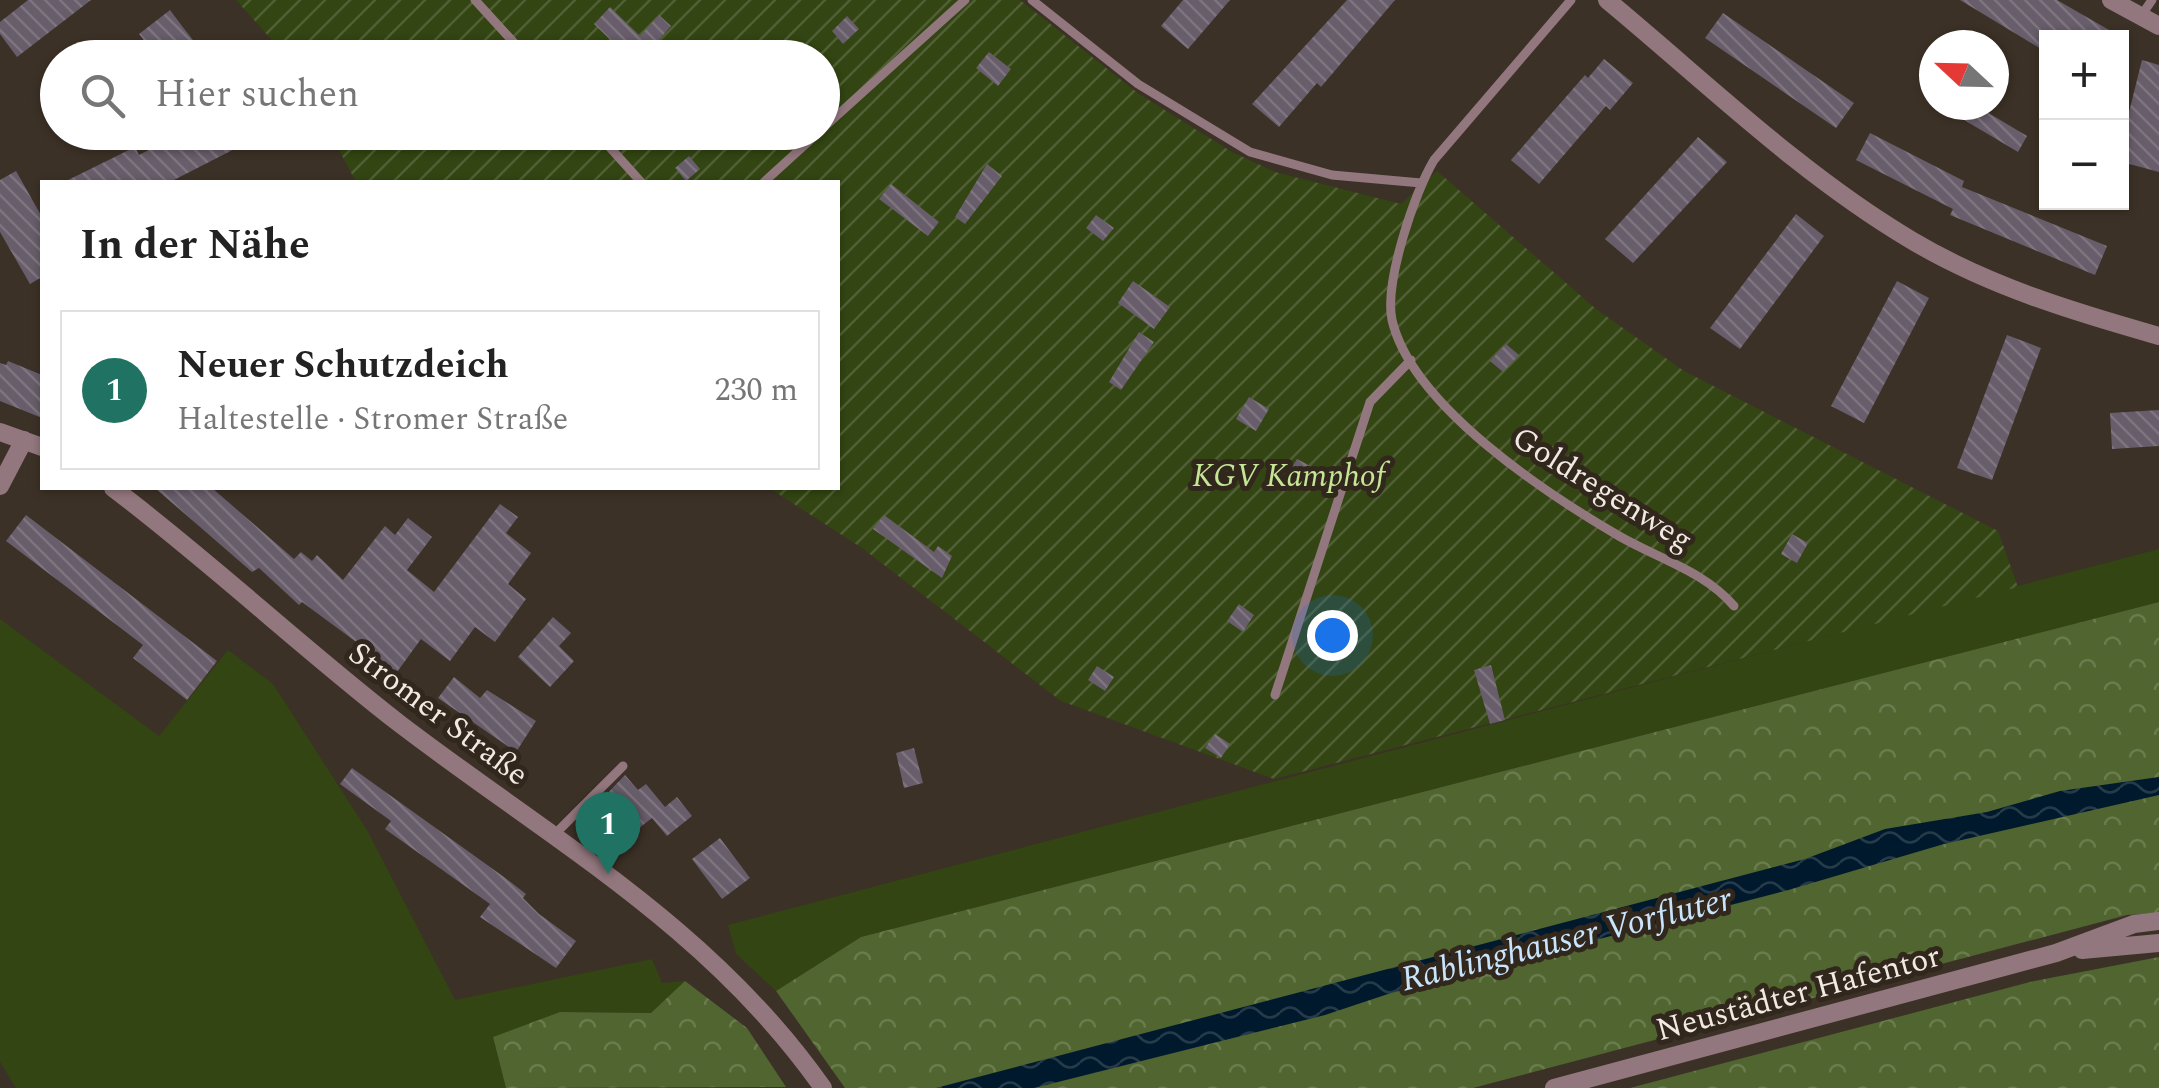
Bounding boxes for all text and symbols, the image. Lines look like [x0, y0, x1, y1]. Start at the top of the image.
north arrow [1919, 30, 2009, 120]
map controls [2039, 30, 2129, 210]
button: + [2039, 30, 2129, 120]
search box [40, 40, 840, 150]
text: Hier suchen [155, 66, 359, 124]
icon: search [75, 68, 130, 123]
button: − [2039, 120, 2129, 210]
text: In der Nähe [80, 214, 310, 277]
text: Neuer Schutzdeich [177, 337, 509, 395]
text: 1 [106, 366, 123, 415]
text: 230 m [714, 366, 798, 415]
text: Haltestelle · Stromer Straße [177, 395, 568, 444]
street label: Goldregenweg [1502, 414, 1702, 564]
park label: KGV Kamphof [1192, 452, 1391, 501]
your location [1307, 610, 1358, 661]
street label: Stromer Straße [337, 630, 539, 798]
pin: 1 [576, 792, 640, 874]
water label: Rablinghauser Vorfluter [1395, 872, 1738, 1006]
street label: Neustädter Hafentor [1651, 932, 1946, 1055]

